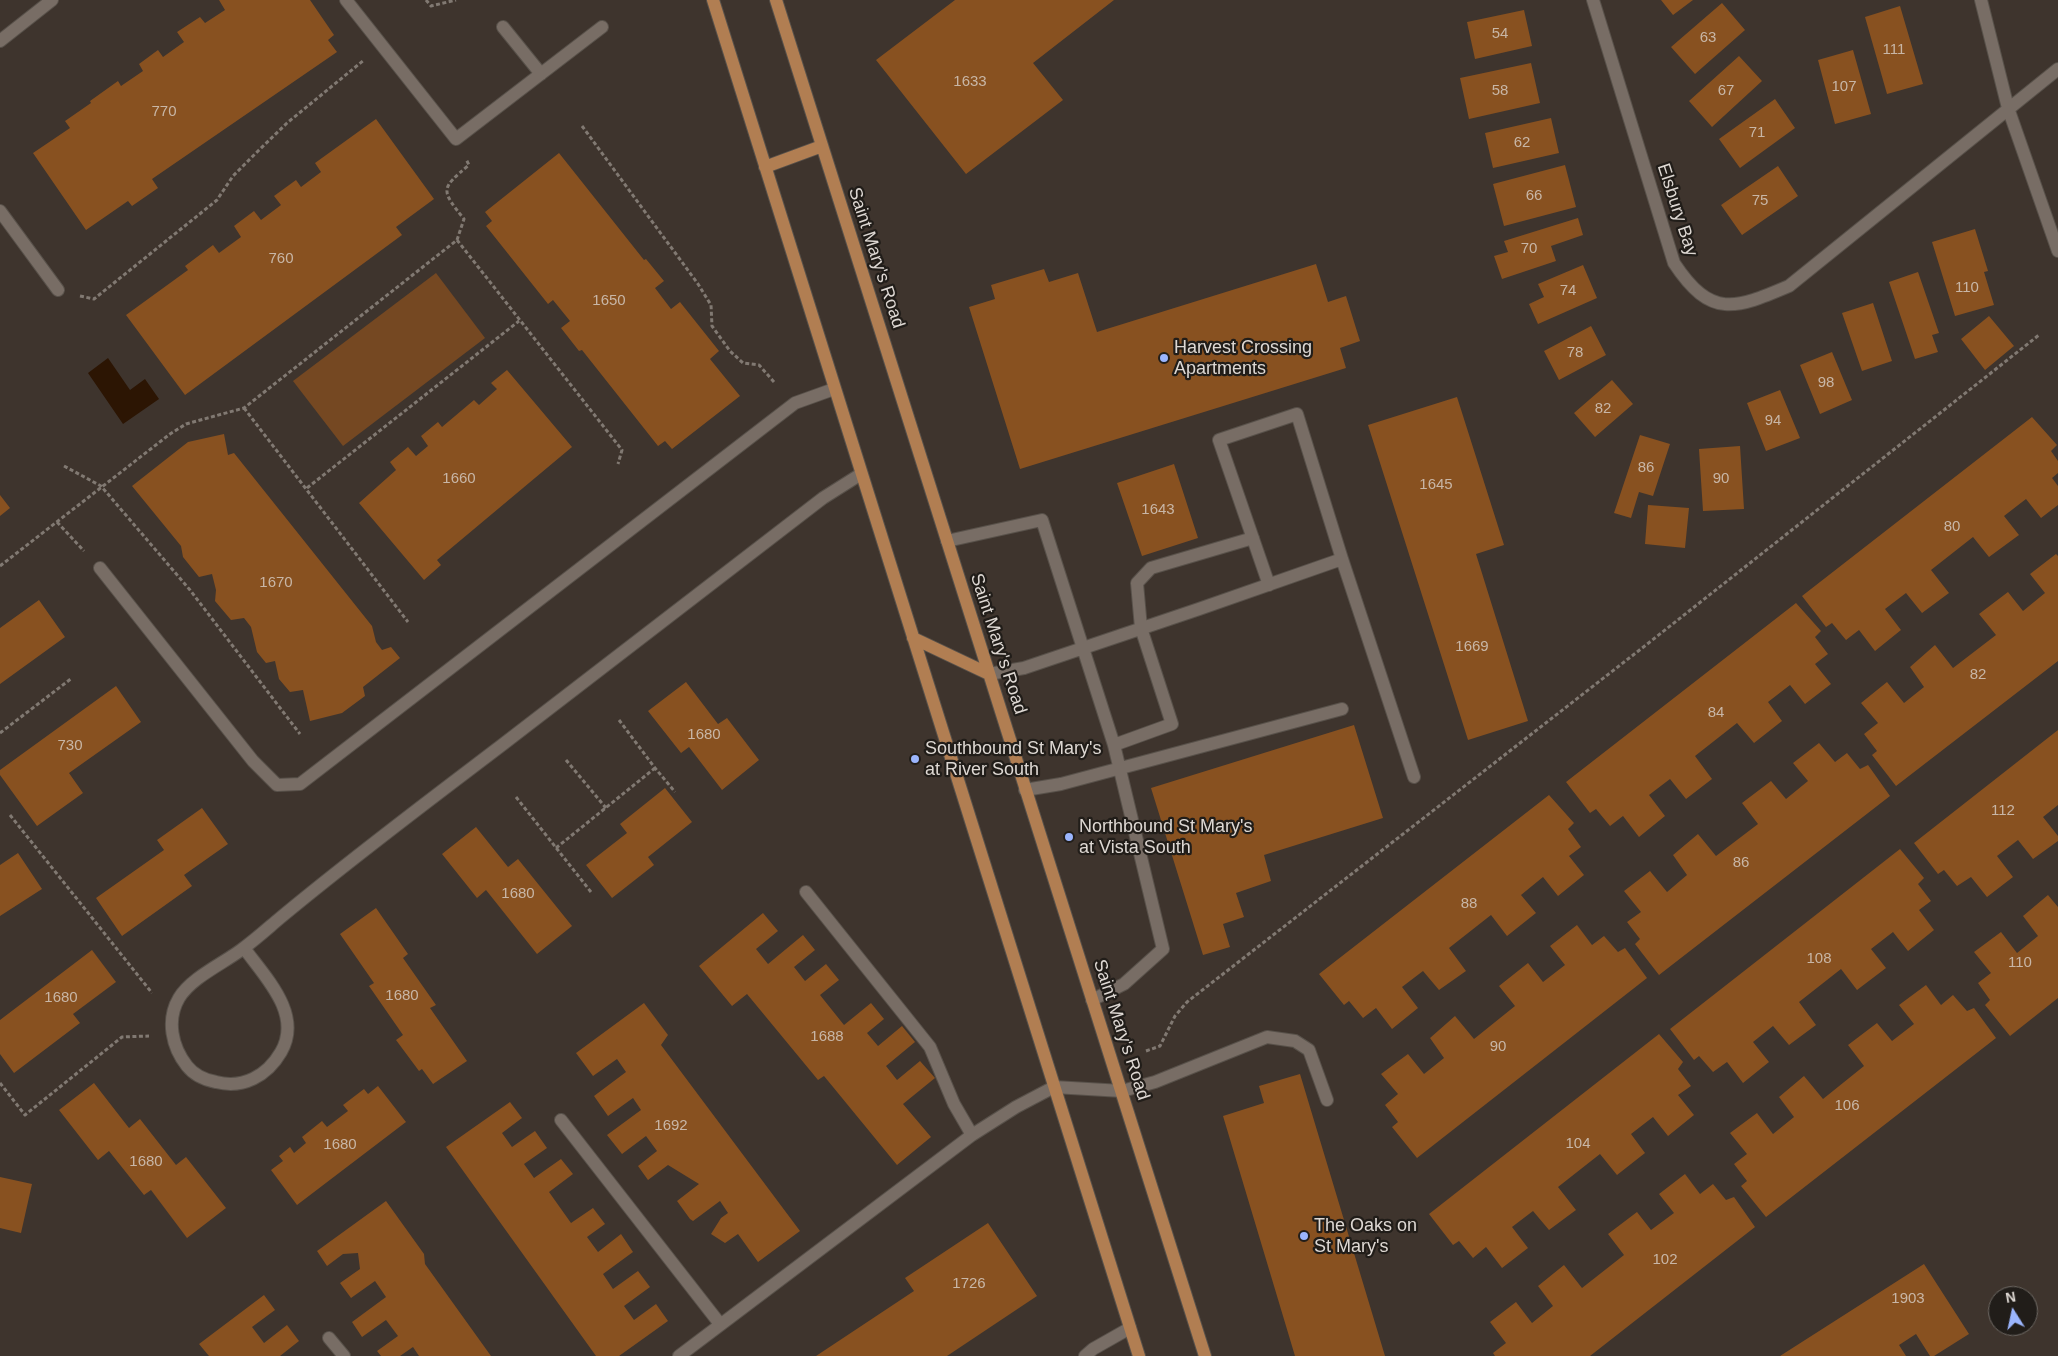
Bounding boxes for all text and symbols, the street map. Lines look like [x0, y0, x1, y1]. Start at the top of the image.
house number: 54 [1492, 25, 1508, 43]
house number: 63 [1700, 29, 1716, 47]
house number: 111 [1883, 41, 1905, 59]
house number: 1633 [953, 73, 987, 91]
house number: 107 [1831, 78, 1857, 96]
house number: 58 [1492, 82, 1508, 100]
house number: 67 [1718, 82, 1734, 100]
house number: 770 [151, 103, 177, 121]
house number: 71 [1749, 124, 1765, 142]
house number: 62 [1514, 134, 1530, 152]
street label: Elsbury Bay [1652, 161, 1702, 259]
street label: Saint Mary's Road [843, 185, 909, 331]
house number: 66 [1526, 187, 1542, 205]
house number: 75 [1752, 192, 1768, 210]
house number: 70 [1521, 240, 1537, 258]
house number: 760 [268, 250, 294, 268]
house number: 110 [1955, 279, 1979, 297]
house number: 74 [1560, 282, 1576, 300]
house number: 1650 [592, 292, 626, 310]
place label: Harvest Crossing Apartments [1174, 337, 1312, 379]
house number: 78 [1567, 344, 1583, 362]
marker: Harvest Crossing Apartments [1158, 352, 1170, 364]
house number: 98 [1818, 374, 1834, 392]
house number: 82 [1595, 400, 1611, 418]
house number: 94 [1765, 412, 1781, 430]
house number: 86 [1638, 459, 1654, 477]
house number: 1660 [442, 470, 476, 488]
house number: 90 [1713, 470, 1729, 488]
house number: 1645 [1419, 476, 1453, 494]
house number: 1643 [1141, 501, 1175, 519]
house number: 80 [1944, 518, 1960, 536]
street label: Saint Mary's Road [965, 571, 1031, 717]
house number: 1670 [259, 574, 293, 592]
house number: 1669 [1455, 638, 1489, 656]
house number: 82 [1970, 666, 1986, 684]
house number: 84 [1708, 704, 1724, 722]
house number: 1680 [687, 726, 721, 744]
house number: 730 [57, 737, 83, 755]
place label: Southbound St Mary's at River South [925, 738, 1102, 781]
marker: Southbound St Mary's at River South [909, 753, 921, 765]
house number: 112 [1991, 802, 2015, 820]
place label: Northbound St Mary's at Vista South [1079, 816, 1253, 859]
marker: Northbound St Mary's at Vista South [1063, 831, 1075, 843]
house number: 86 [1733, 854, 1749, 872]
house number: 1680 [501, 885, 535, 903]
house number: 88 [1461, 895, 1477, 913]
house number: 108 [1806, 950, 1832, 968]
house number: 110 [2008, 954, 2032, 972]
street label: Saint Mary's Road [1088, 957, 1154, 1103]
house number: 1680 [385, 987, 419, 1005]
house number: 1680 [44, 989, 78, 1007]
house number: 1688 [810, 1028, 844, 1046]
house number: 90 [1490, 1038, 1506, 1056]
house number: 106 [1834, 1097, 1860, 1115]
house number: 1692 [654, 1117, 688, 1135]
house number: 104 [1565, 1135, 1591, 1153]
house number: 1680 [323, 1136, 357, 1154]
house number: 1680 [129, 1153, 163, 1171]
place label: The Oaks on St Mary's [1314, 1215, 1417, 1258]
marker: The Oaks on St Mary's [1298, 1230, 1310, 1242]
house number: 102 [1652, 1251, 1678, 1269]
house number: 1726 [952, 1275, 986, 1293]
north arrow [1988, 1286, 2038, 1336]
text: N [2004, 1288, 2017, 1306]
house number: 1903 [1891, 1290, 1925, 1308]

